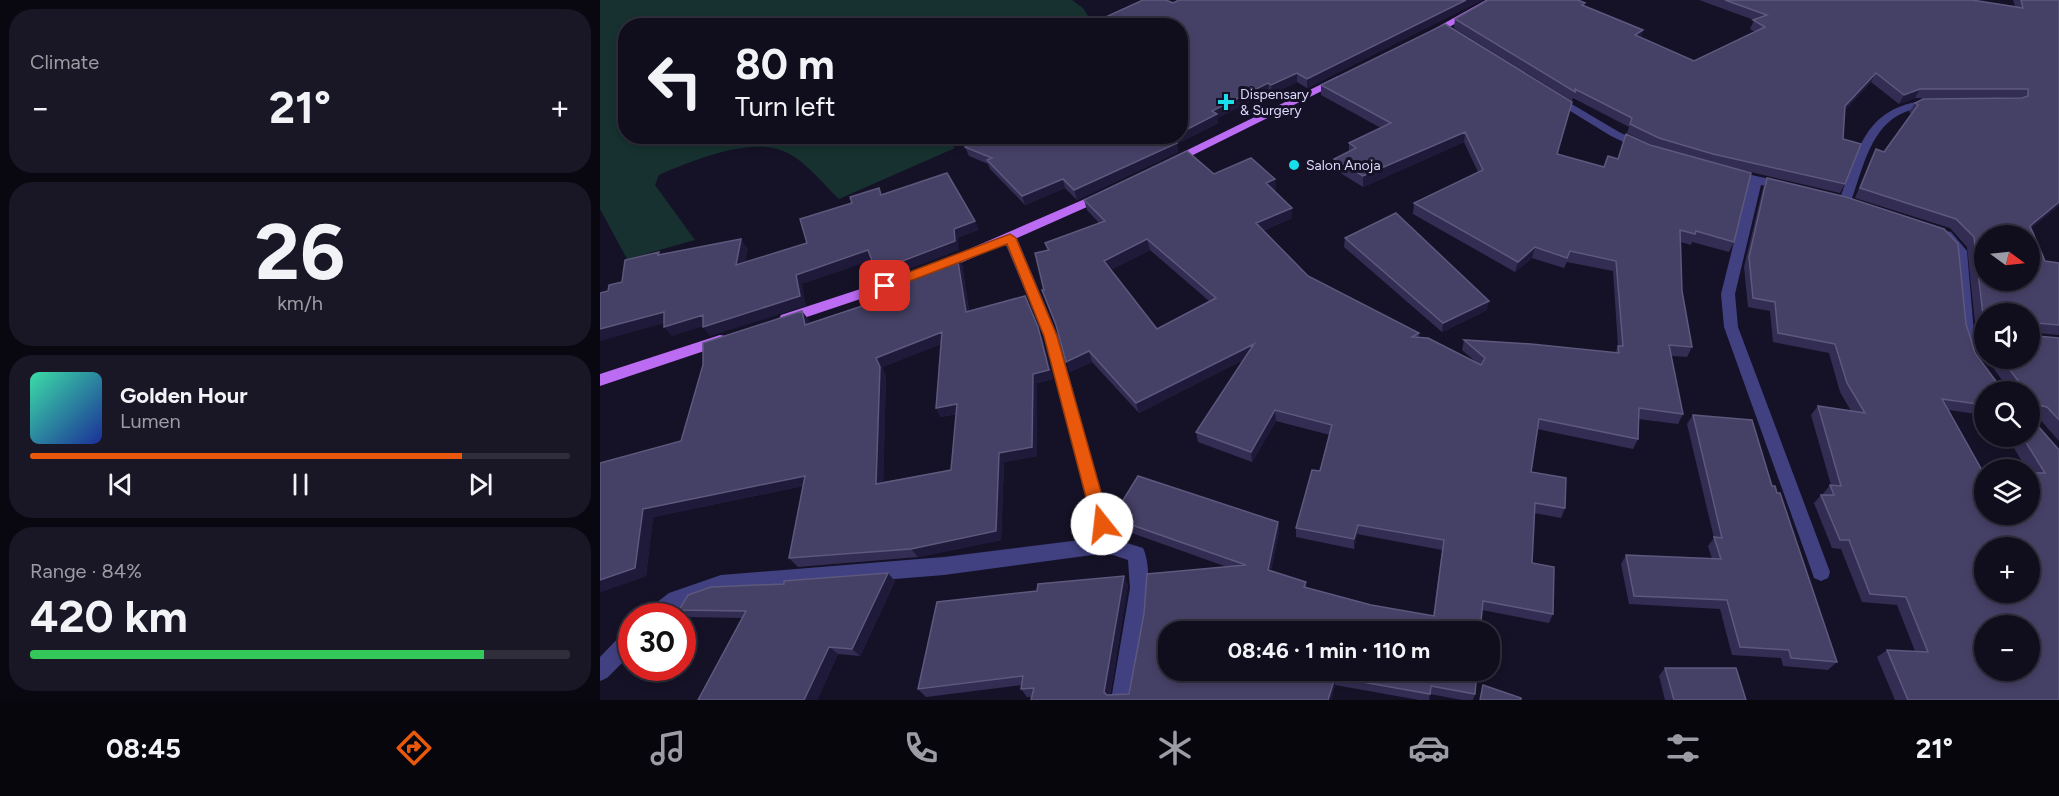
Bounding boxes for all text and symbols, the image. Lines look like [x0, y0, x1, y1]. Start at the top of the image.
text: 80 m [735, 39, 835, 90]
icon: left [636, 42, 714, 120]
text: Climate [30, 50, 99, 74]
text: 21° [269, 80, 331, 134]
place label: Dispensary & Surgery [1240, 86, 1310, 119]
text: − [30, 88, 51, 127]
text: + [549, 88, 570, 127]
text: Turn left [735, 90, 835, 123]
marker: Dispensary & Surgery [1217, 93, 1235, 111]
place label: Salon Anoja [1306, 157, 1381, 174]
marker: Salon Anoja [1287, 158, 1301, 172]
text: 26 [255, 205, 345, 299]
north arrow [1974, 225, 2040, 291]
map controls [1974, 225, 2040, 681]
pin [859, 260, 910, 311]
icon: arrive [868, 269, 901, 302]
text: km/h [277, 291, 323, 315]
button: sound [1974, 303, 2040, 369]
button: search [1974, 381, 2040, 447]
text: Golden Hour [120, 382, 248, 409]
text: Lumen [120, 409, 181, 433]
button: layers [1974, 459, 2040, 525]
icon: previous [104, 468, 137, 501]
icon: pause [284, 468, 317, 501]
icon: next [464, 468, 497, 501]
position arrow [1070, 492, 1134, 556]
button: + [1974, 537, 2040, 603]
text: Range · 84% [30, 559, 142, 583]
text: 420 km [30, 589, 188, 643]
speed limit sign: 30 [618, 603, 696, 681]
button: − [1974, 615, 2040, 681]
text: 08:46 · 1 min · 110 m [1228, 637, 1430, 664]
icon: directions [393, 727, 435, 769]
icon: music [647, 727, 689, 769]
icon: phone [900, 727, 942, 769]
icon: climate [1154, 727, 1196, 769]
icon: car [1408, 727, 1450, 769]
icon: filters [1662, 727, 1704, 769]
text: 08:45 [106, 732, 181, 765]
text: 21° [1916, 732, 1953, 765]

